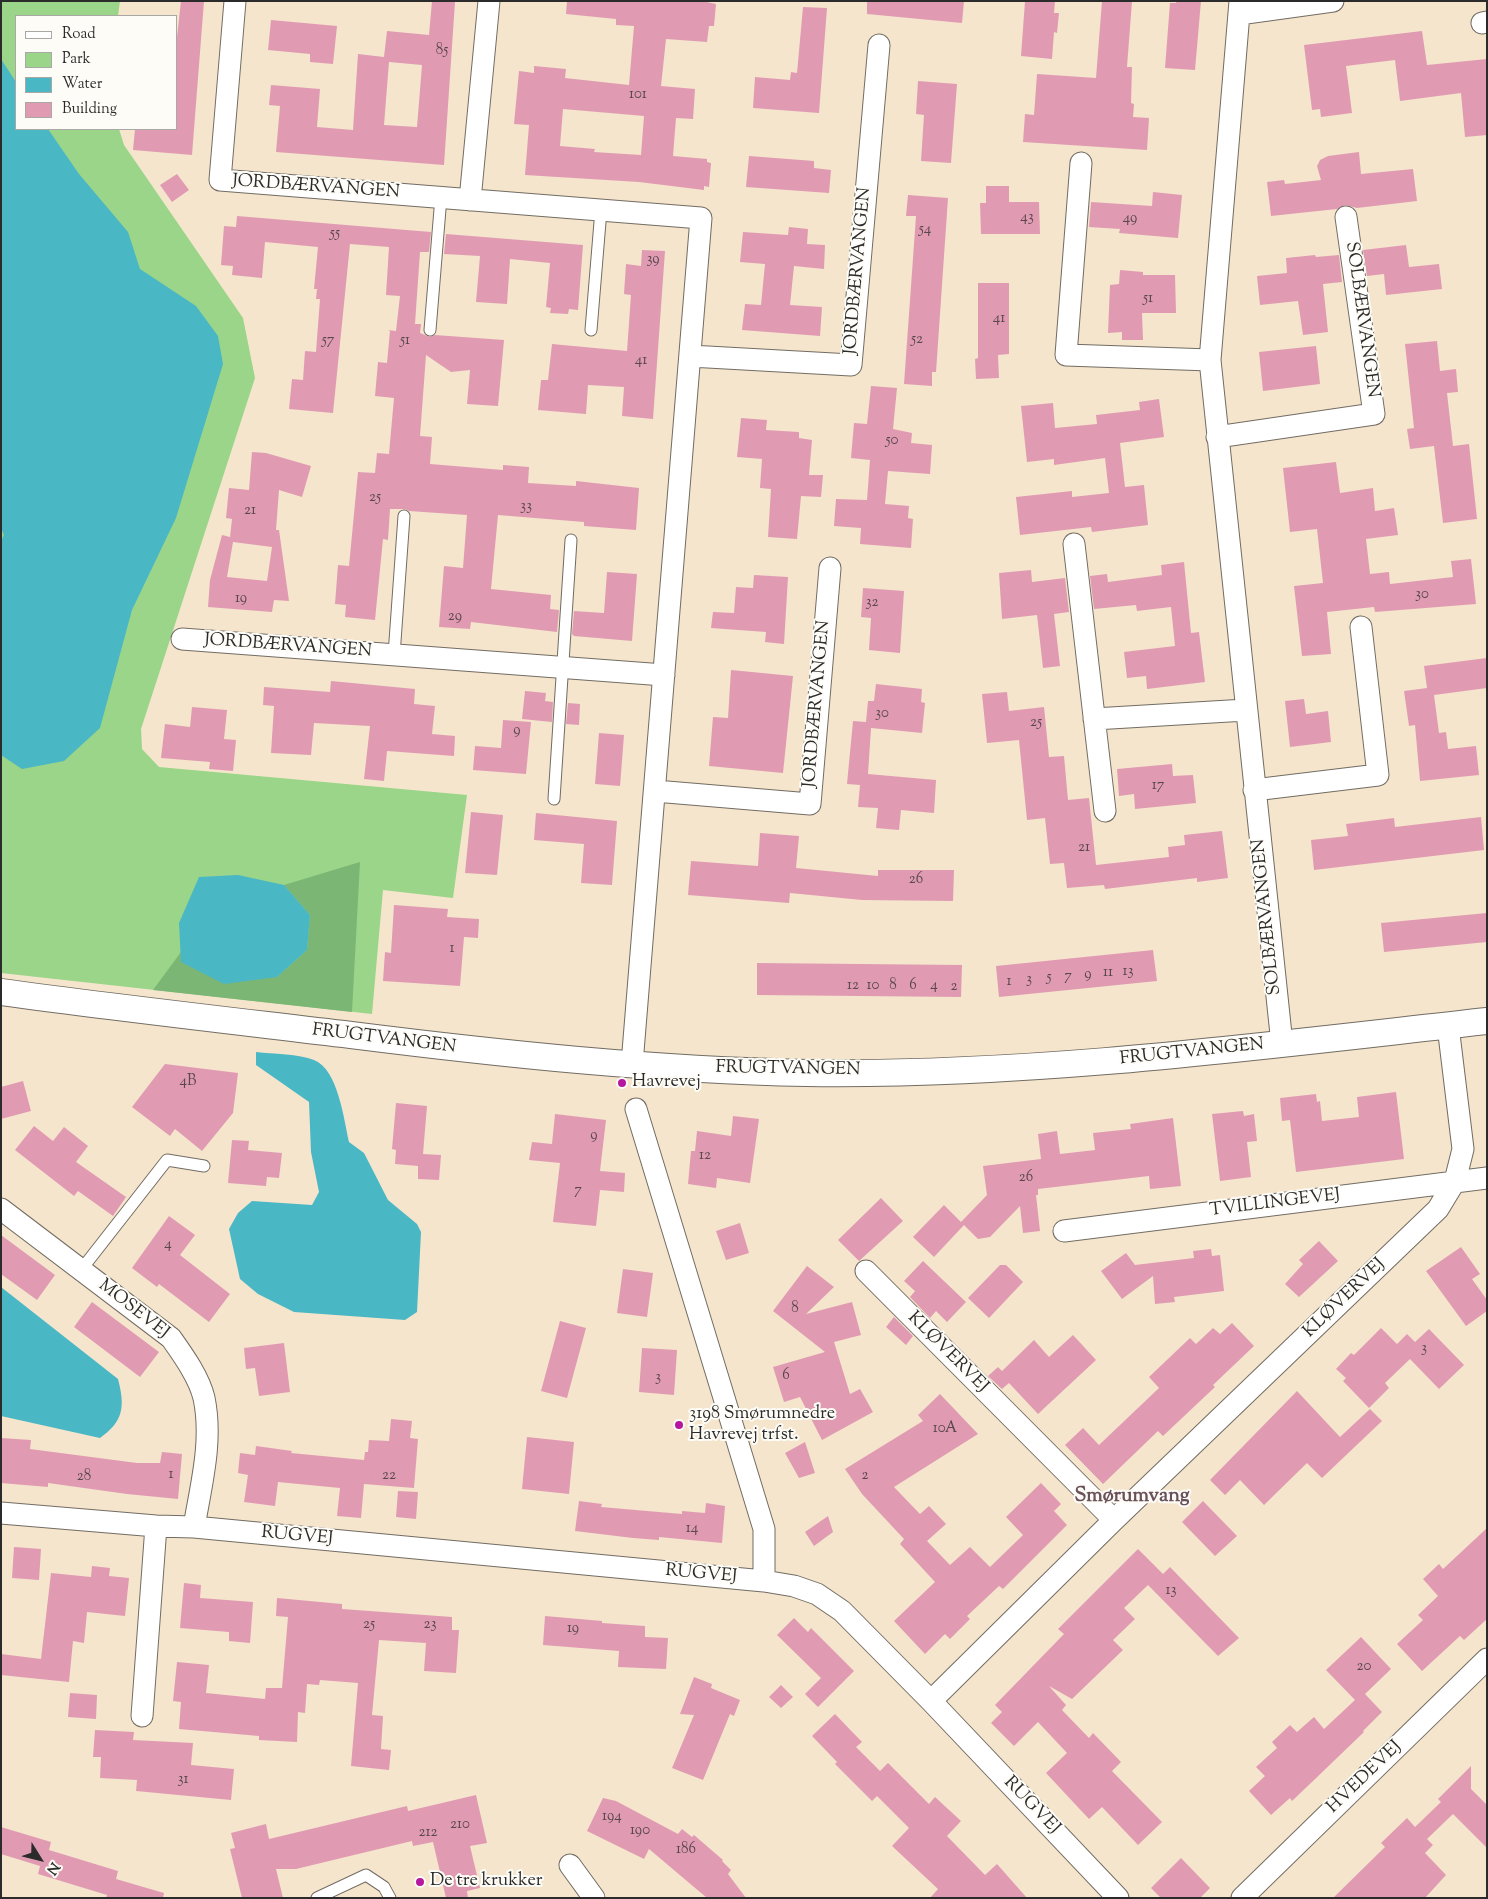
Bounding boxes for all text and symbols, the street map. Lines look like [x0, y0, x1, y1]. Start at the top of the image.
legend [15, 15, 178, 130]
text: Road [62, 24, 96, 45]
house number: 85 [436, 42, 448, 60]
text: Park [62, 49, 91, 70]
text: Water [62, 74, 102, 95]
house number: 101 [629, 86, 647, 104]
text: Building [62, 99, 117, 120]
street label: JORDBÆRVANGEN [231, 171, 401, 205]
street label: JORDBÆRVANGEN [841, 186, 877, 356]
house number: 43 [1020, 209, 1034, 227]
house number: 49 [1123, 210, 1137, 228]
house number: 54 [919, 221, 931, 239]
house number: 55 [330, 225, 340, 243]
street label: SOLBÆRVANGEN [1339, 241, 1383, 399]
house number: 39 [646, 251, 660, 269]
house number: 51 [1143, 290, 1153, 308]
house number: 41 [993, 310, 1005, 328]
house number: 52 [911, 331, 923, 349]
house number: 57 [322, 332, 334, 350]
house number: 51 [400, 332, 410, 350]
house number: 41 [635, 352, 647, 370]
house number: 50 [885, 432, 899, 450]
house number: 25 [369, 489, 381, 507]
house number: 33 [520, 498, 532, 516]
house number: 21 [244, 502, 256, 520]
house number: 30 [1415, 586, 1429, 604]
house number: 19 [235, 590, 247, 608]
house number: 32 [865, 594, 879, 612]
house number: 29 [448, 608, 462, 626]
street label: JORDBÆRVANGEN [800, 619, 836, 789]
street label: JORDBÆRVANGEN [203, 630, 373, 664]
house number: 30 [875, 705, 889, 723]
house number: 25 [1030, 714, 1042, 732]
house number: 9 [513, 722, 521, 740]
house number: 17 [1152, 777, 1164, 795]
street label: SOLBÆRVANGEN [1249, 838, 1287, 996]
house number: 21 [1078, 839, 1090, 857]
house number: 26 [909, 871, 923, 889]
house number: 1 [449, 940, 455, 958]
house number: 13 [1122, 963, 1134, 981]
house number: 11 [1103, 964, 1113, 982]
house number: 9 [1084, 966, 1092, 984]
house number: 7 [1064, 968, 1072, 986]
house number: 5 [1046, 969, 1052, 987]
house number: 3 [1026, 971, 1032, 989]
house number: 1 [1006, 973, 1012, 991]
house number: 12 [847, 977, 859, 995]
house number: 10 [867, 977, 879, 995]
house number: 8 [889, 977, 897, 995]
house number: 6 [909, 977, 917, 995]
house number: 4 [930, 977, 938, 995]
house number: 2 [950, 978, 958, 996]
street label: FRUGTVANGEN [311, 1020, 457, 1060]
street label: FRUGTVANGEN [1119, 1035, 1265, 1071]
street label: FRUGTVANGEN [715, 1058, 861, 1082]
place label: Havrevej [632, 1072, 701, 1094]
house number: 4B [179, 1073, 197, 1091]
marker: Havrevej [616, 1077, 628, 1089]
house number: 9 [590, 1127, 598, 1145]
house number: 12 [699, 1147, 711, 1165]
house number: 26 [1019, 1169, 1033, 1187]
house number: 7 [574, 1182, 582, 1200]
street label: TVILLINGEVEJ [1209, 1185, 1341, 1223]
house number: 4 [164, 1236, 172, 1254]
street label: KLØVERVEJ [1300, 1255, 1390, 1343]
street label: MOSEVEJ [93, 1276, 173, 1344]
house number: 8 [791, 1300, 799, 1318]
street label: KLØVERVEJ [902, 1308, 992, 1398]
house number: 3 [1421, 1340, 1427, 1358]
house number: 6 [782, 1367, 790, 1385]
house number: 3 [655, 1369, 661, 1387]
place label: 3198 Smørumnedre Havrevej trfst. [689, 1404, 835, 1446]
marker: 3198 Smørumnedre Havrevej trfst. [673, 1419, 685, 1431]
house number: 10A [933, 1420, 957, 1438]
house number: 1 [168, 1466, 174, 1484]
house number: 22 [382, 1467, 396, 1485]
house number: 2 [861, 1467, 869, 1485]
house number: 28 [77, 1468, 91, 1486]
district label: Smørumvang [1074, 1486, 1190, 1510]
house number: 14 [686, 1520, 698, 1538]
street label: RUGVEJ [260, 1523, 334, 1551]
street label: RUGVEJ [664, 1561, 738, 1589]
house number: 13 [1165, 1582, 1177, 1600]
house number: 25 [363, 1616, 375, 1634]
house number: 23 [423, 1616, 437, 1634]
house number: 19 [567, 1620, 579, 1638]
house number: 20 [1357, 1658, 1371, 1676]
street label: HVEDEVEJ [1323, 1737, 1407, 1819]
house number: 31 [177, 1771, 189, 1789]
street label: RUGVEJ [998, 1773, 1064, 1839]
house number: 194 [602, 1808, 622, 1826]
house number: 210 [450, 1816, 470, 1834]
house number: 190 [630, 1822, 650, 1840]
house number: 212 [418, 1824, 438, 1842]
north arrow [15, 1834, 65, 1884]
house number: 186 [676, 1841, 696, 1859]
text: N [41, 1857, 64, 1878]
place label: De tre krukker [430, 1871, 543, 1893]
marker: De tre krukker [414, 1876, 426, 1888]

